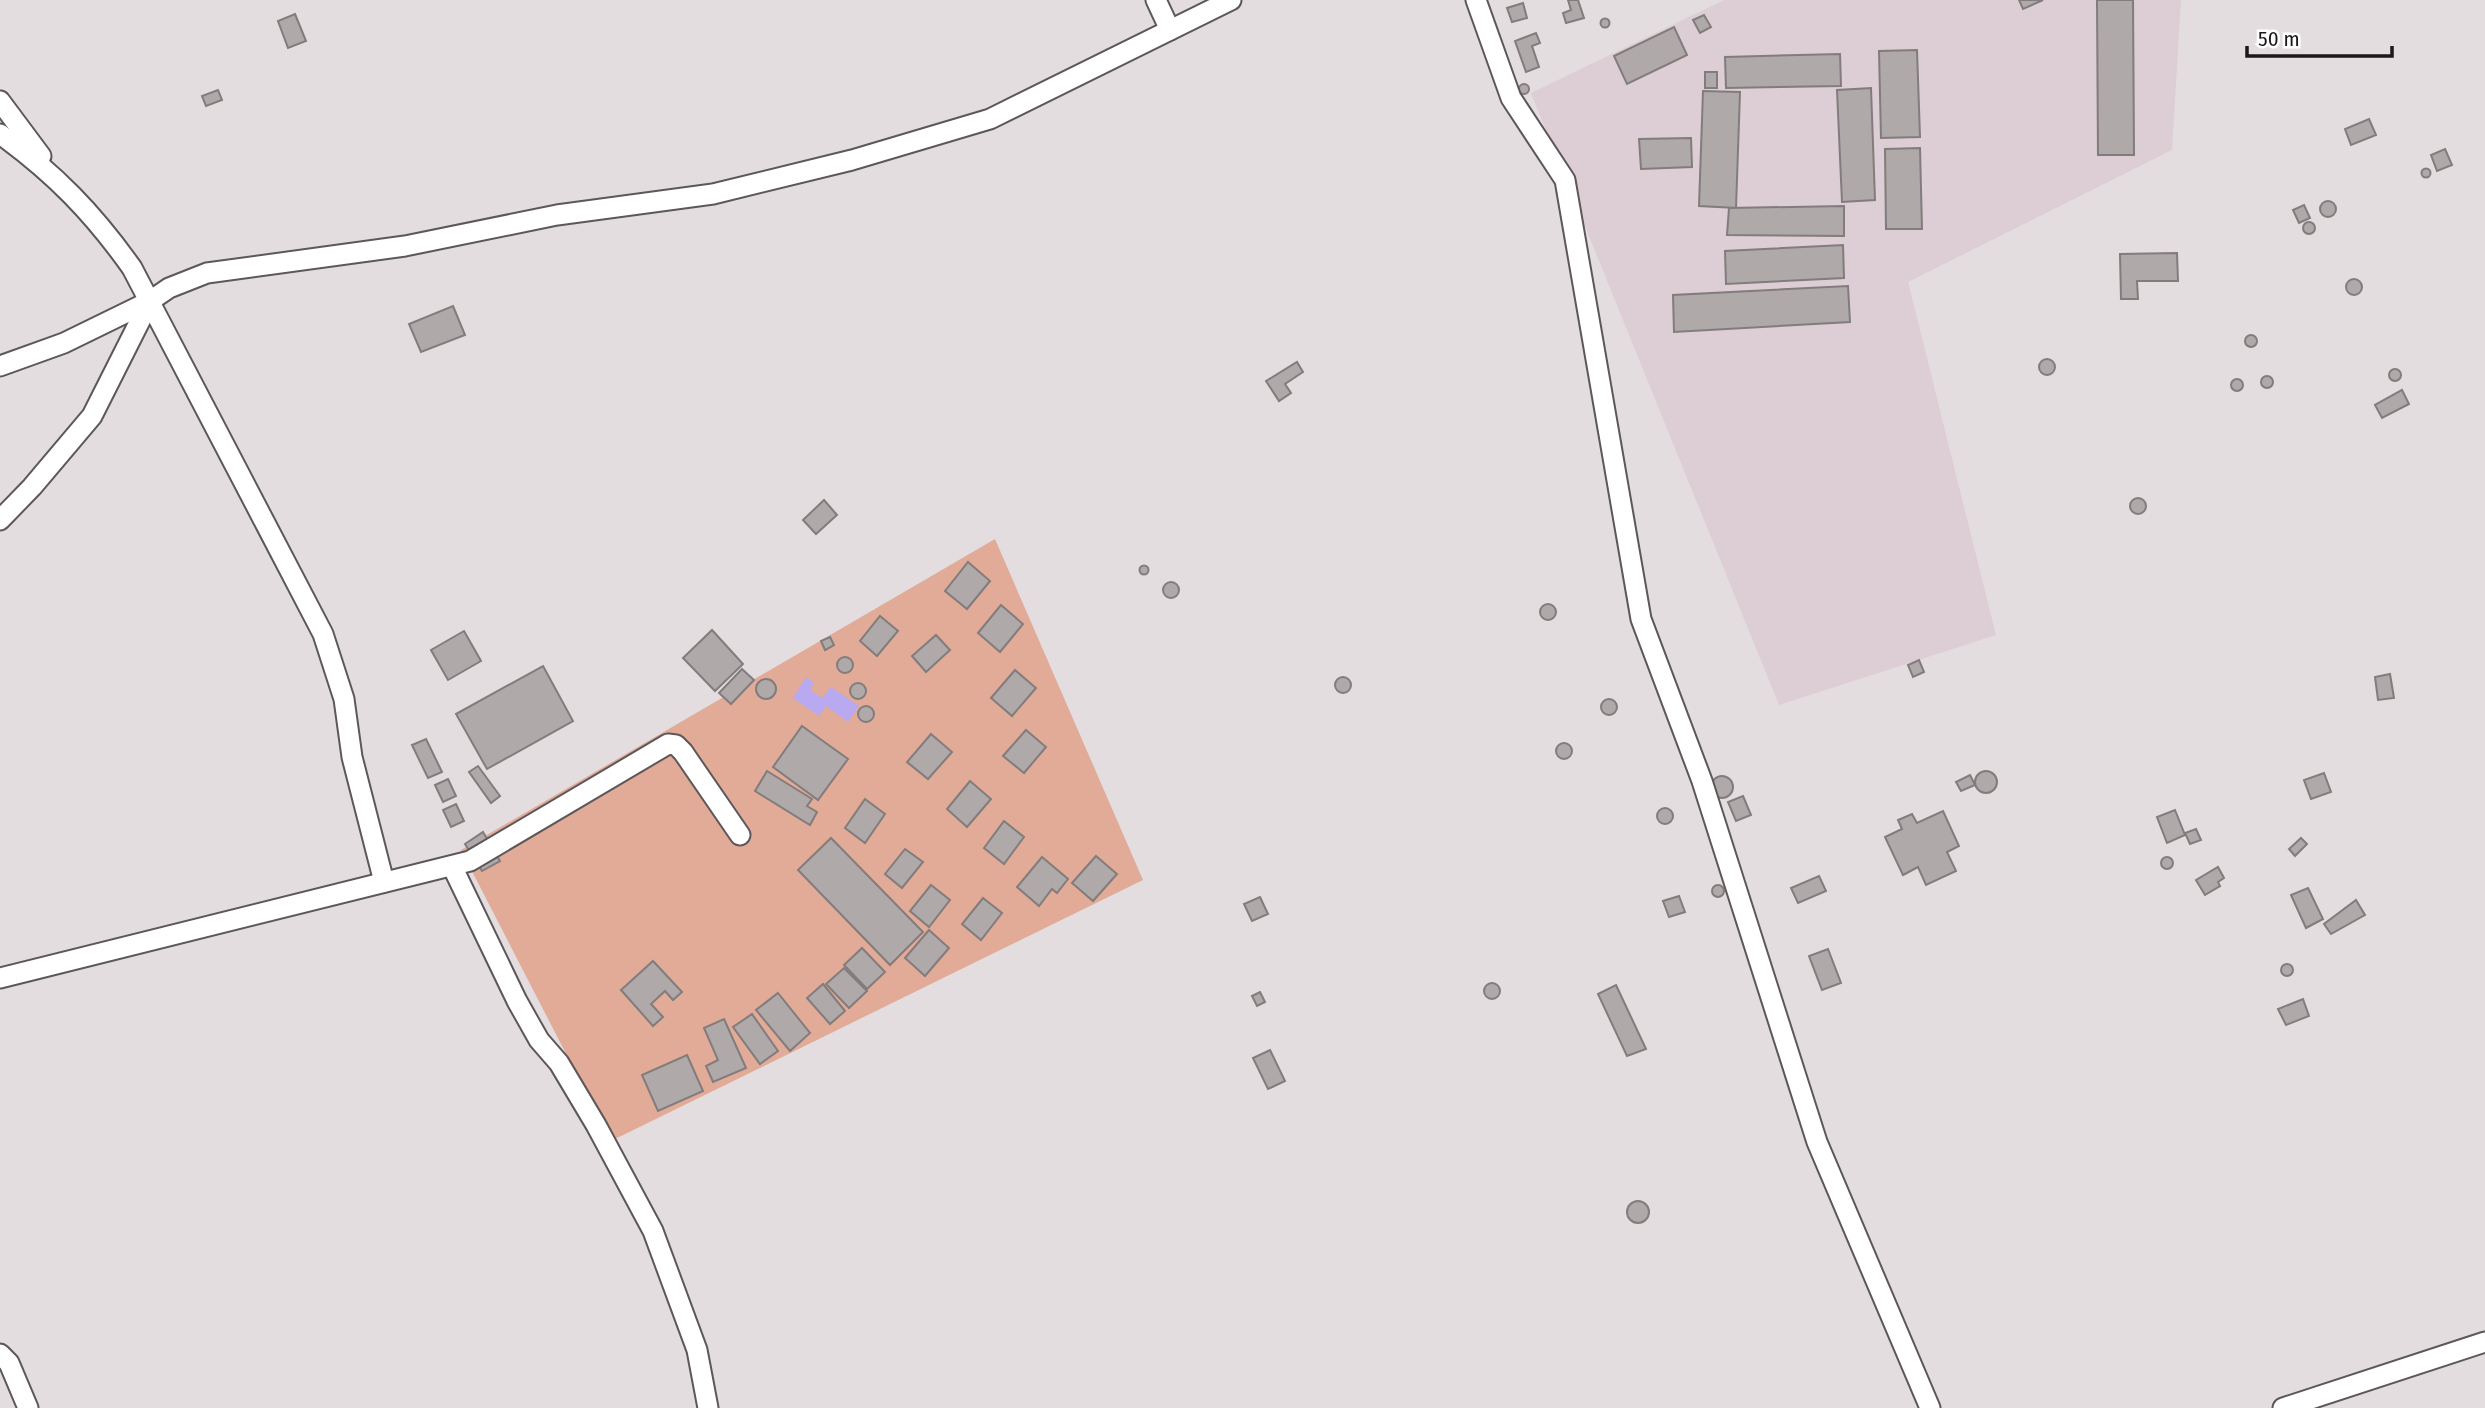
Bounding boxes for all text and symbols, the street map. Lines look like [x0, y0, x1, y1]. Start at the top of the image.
scale bar [2247, 14, 2392, 58]
text: 50 m [2258, 26, 2300, 52]

